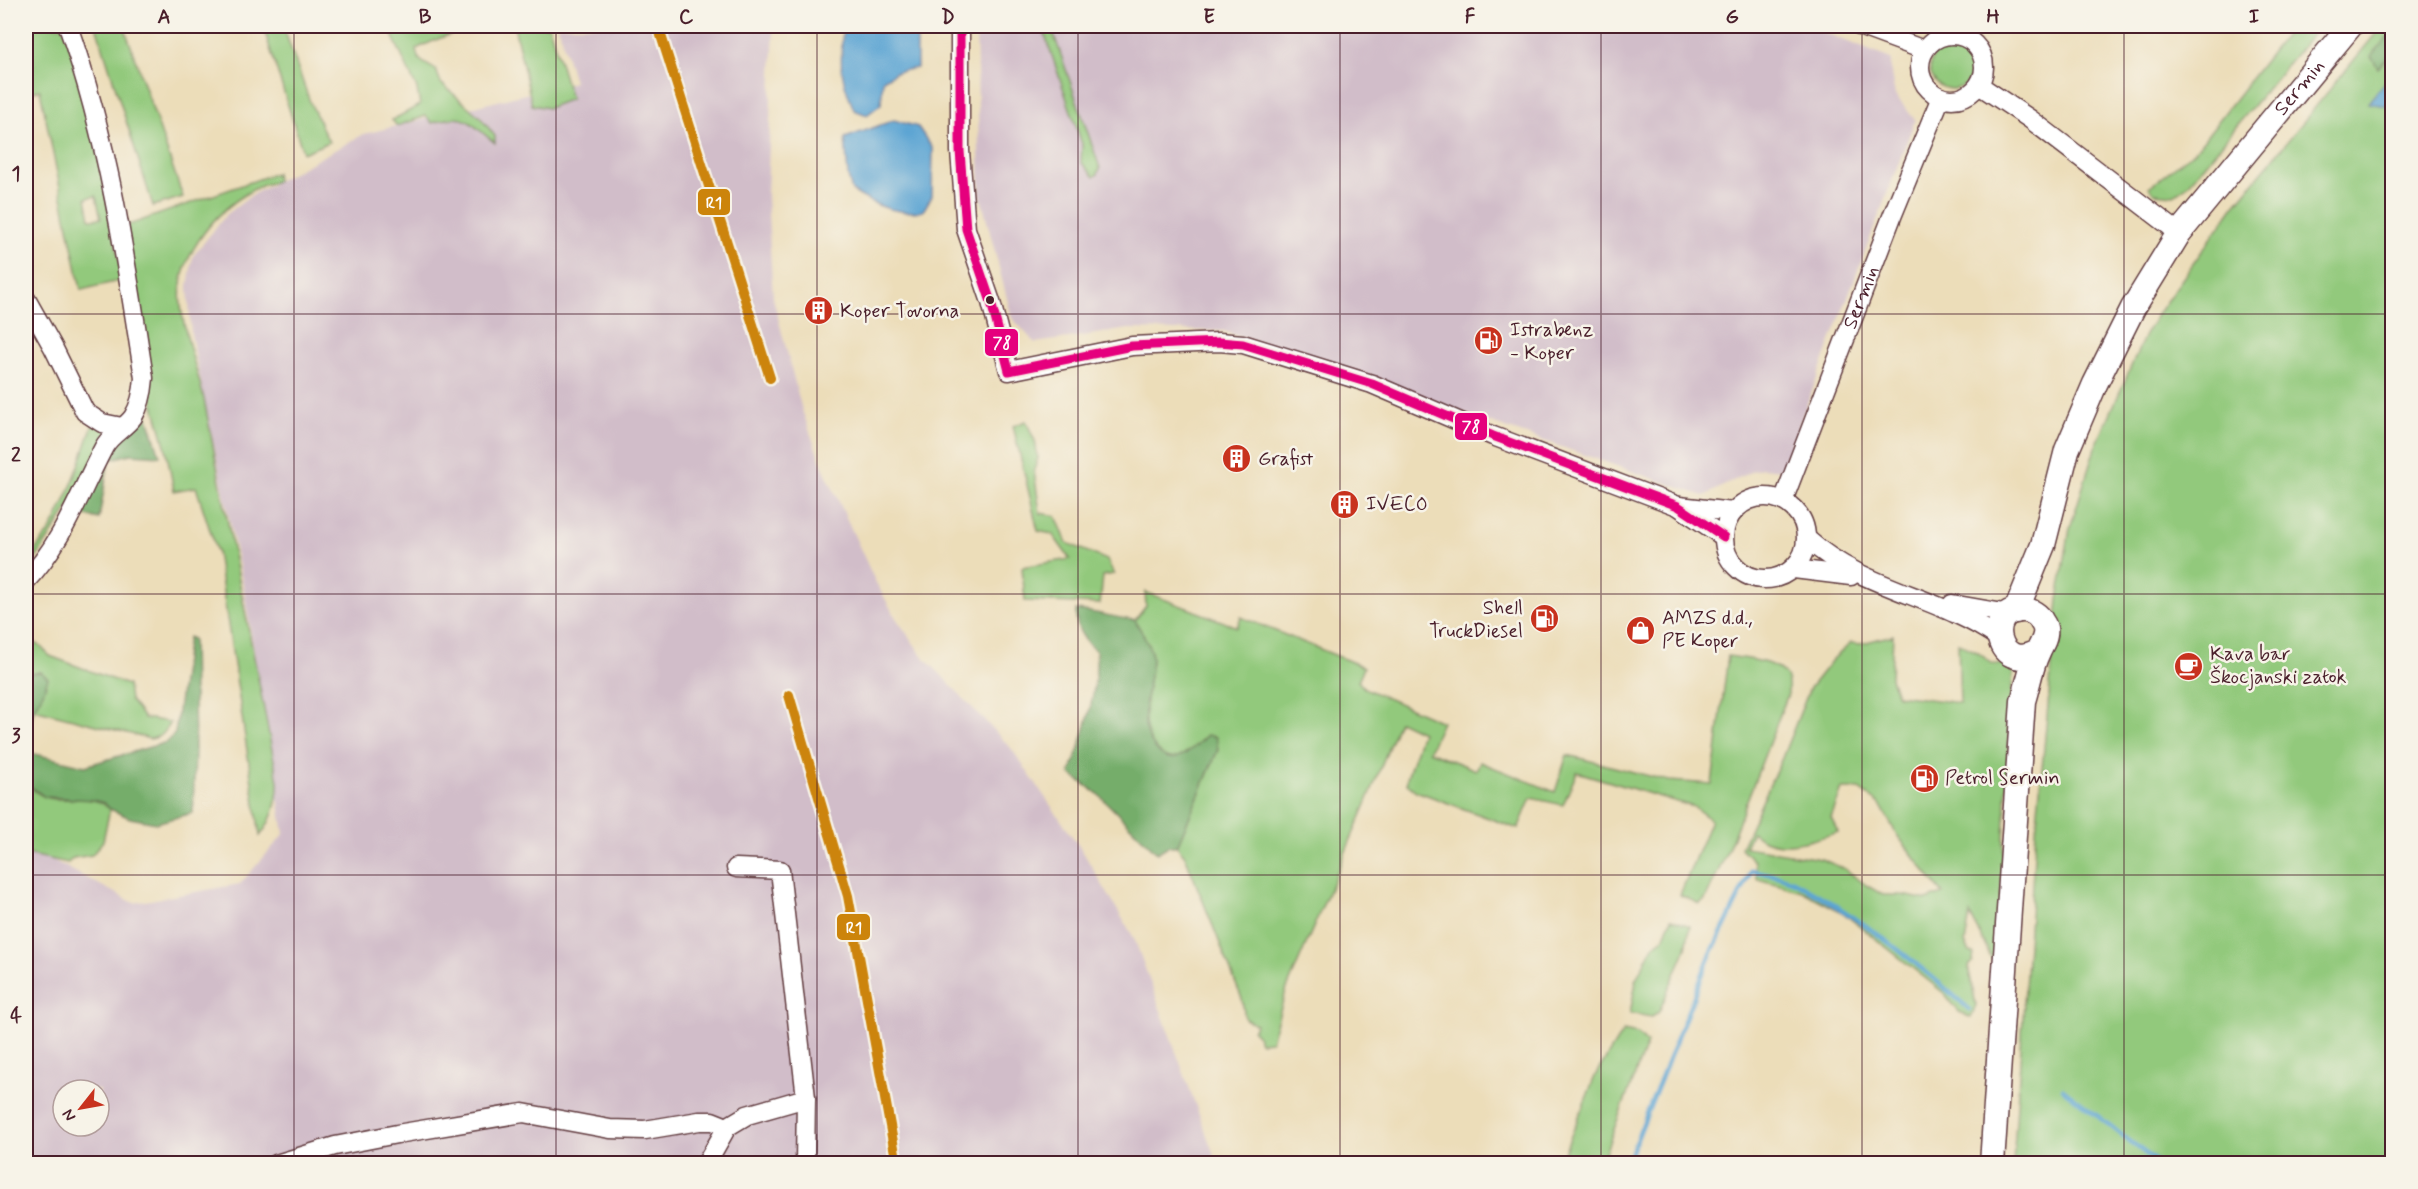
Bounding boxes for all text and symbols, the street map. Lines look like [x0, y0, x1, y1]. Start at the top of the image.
text: A [157, 4, 171, 31]
text: B [419, 4, 432, 31]
text: C [679, 4, 694, 31]
text: D [941, 4, 955, 31]
text: E [1203, 4, 1215, 31]
text: F [1465, 4, 1476, 31]
text: G [1725, 4, 1739, 31]
text: H [1986, 4, 2000, 31]
text: I [2249, 4, 2259, 31]
street label: Sermin [2268, 53, 2331, 121]
text: 1 [12, 161, 20, 188]
line badge: R1 [697, 188, 731, 216]
text: R1 [706, 193, 722, 214]
street label: Sermin [1837, 262, 1885, 333]
unlabelled marker [984, 294, 996, 306]
building icon: Koper Tovorna [803, 295, 835, 327]
place label: Koper Tovorna [840, 298, 959, 325]
place label: Istrabenz - Koper [1510, 317, 1593, 367]
fuel station icon: Istrabenz - Koper [1473, 325, 1505, 357]
line badge: 78 [984, 328, 1019, 357]
text: 78 [993, 333, 1011, 354]
line badge: 78 [1454, 412, 1488, 441]
text: 78 [1462, 417, 1480, 438]
text: 2 [11, 442, 21, 469]
building icon: Grafist [1221, 443, 1253, 475]
place label: Grafist [1258, 446, 1314, 473]
building icon: IVECO [1329, 488, 1361, 520]
place label: IVECO [1366, 491, 1428, 518]
place label: Shell TruckDiesel [1429, 595, 1523, 645]
fuel station icon: Shell TruckDiesel [1528, 603, 1560, 635]
place label: AMZS d.d., PE Koper [1662, 605, 1753, 655]
shop icon: AMZS d.d., PE Koper [1625, 614, 1657, 646]
place label: Kava bar Škocjanski zatok [2210, 641, 2347, 691]
cafe icon: Kava bar Škocjanski zatok [2173, 650, 2205, 682]
text: 3 [11, 723, 21, 750]
fuel station icon: Petrol Sermin [1908, 762, 1940, 794]
place label: Petrol Sermin [1945, 765, 2060, 792]
line badge: R1 [836, 913, 871, 941]
text: R1 [846, 918, 862, 939]
text: 4 [10, 1003, 22, 1030]
north arrow [51, 1078, 111, 1138]
text: N [58, 1105, 81, 1125]

